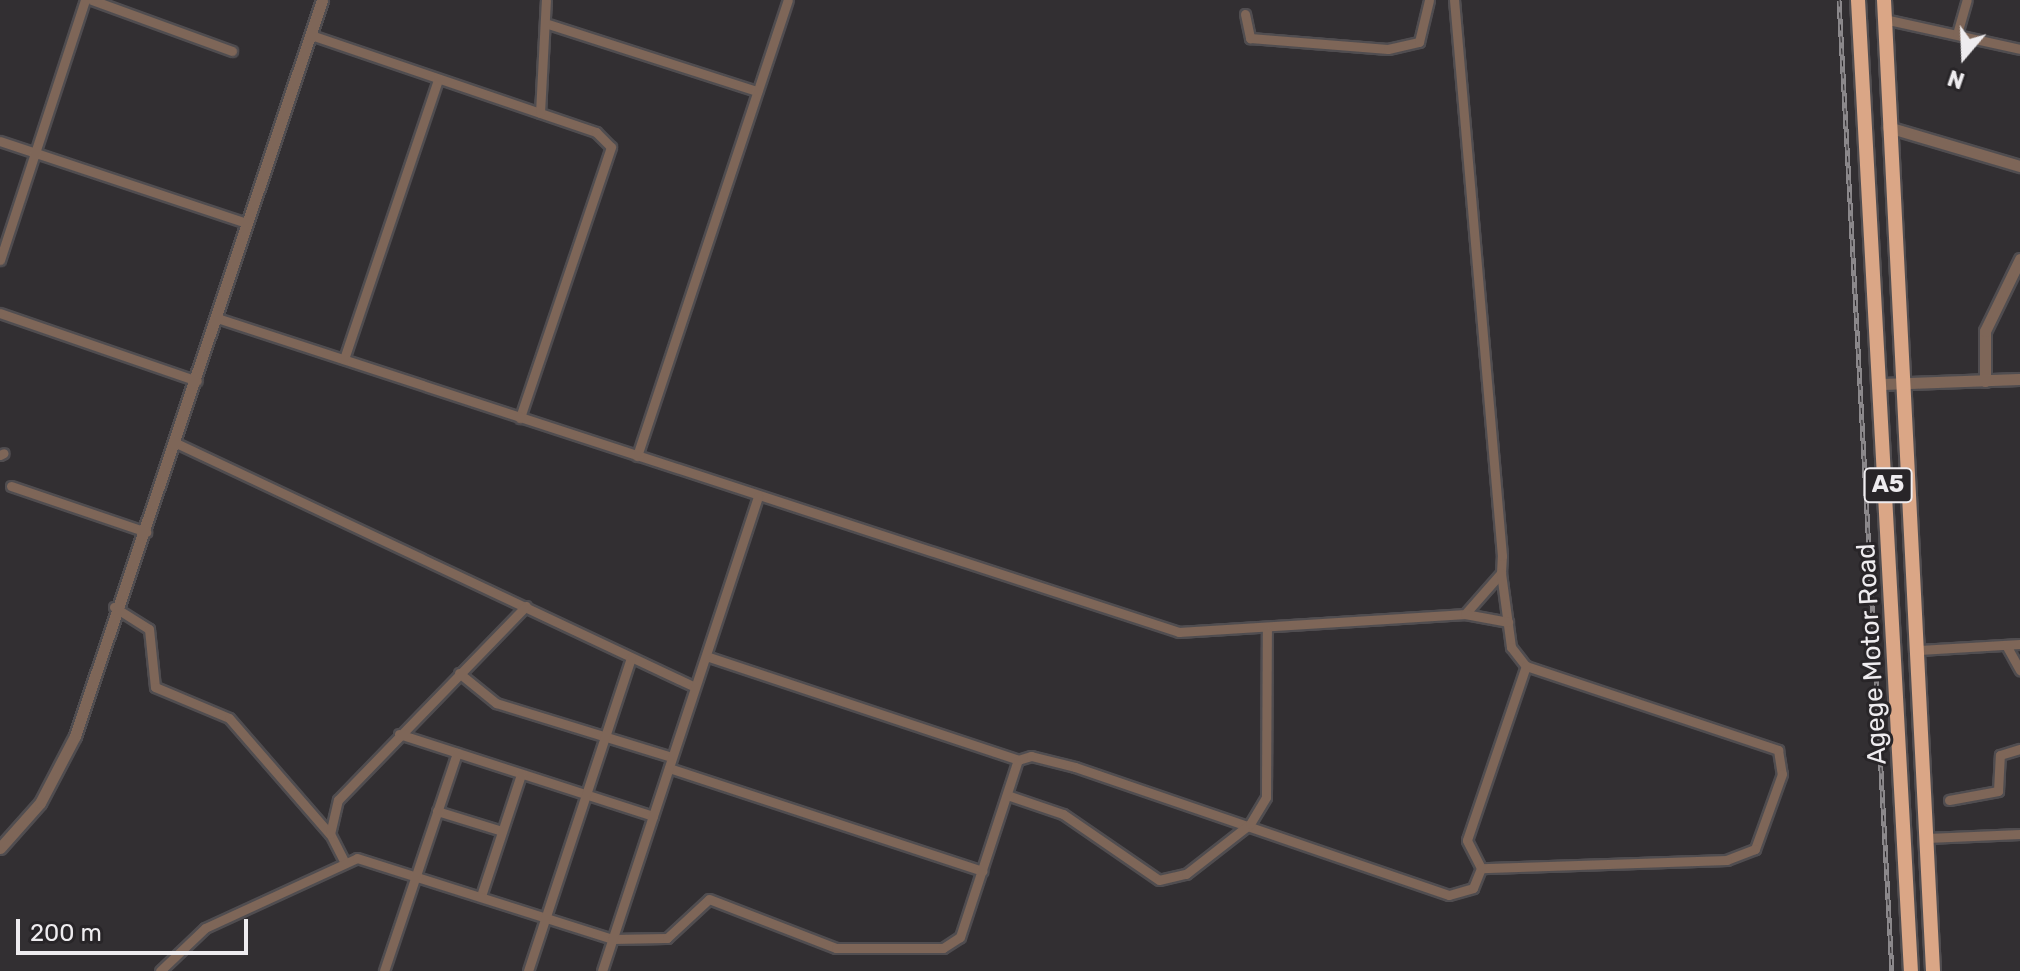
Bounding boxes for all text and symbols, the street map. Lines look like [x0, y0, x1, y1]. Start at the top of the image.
north arrow [1924, 16, 2004, 96]
text: N [1944, 64, 1968, 95]
road number: A5 [1862, 465, 1914, 505]
street label: Agege Motor Road [1851, 542, 1893, 766]
scale bar [20, 903, 252, 953]
text: 200 m [30, 919, 102, 947]

